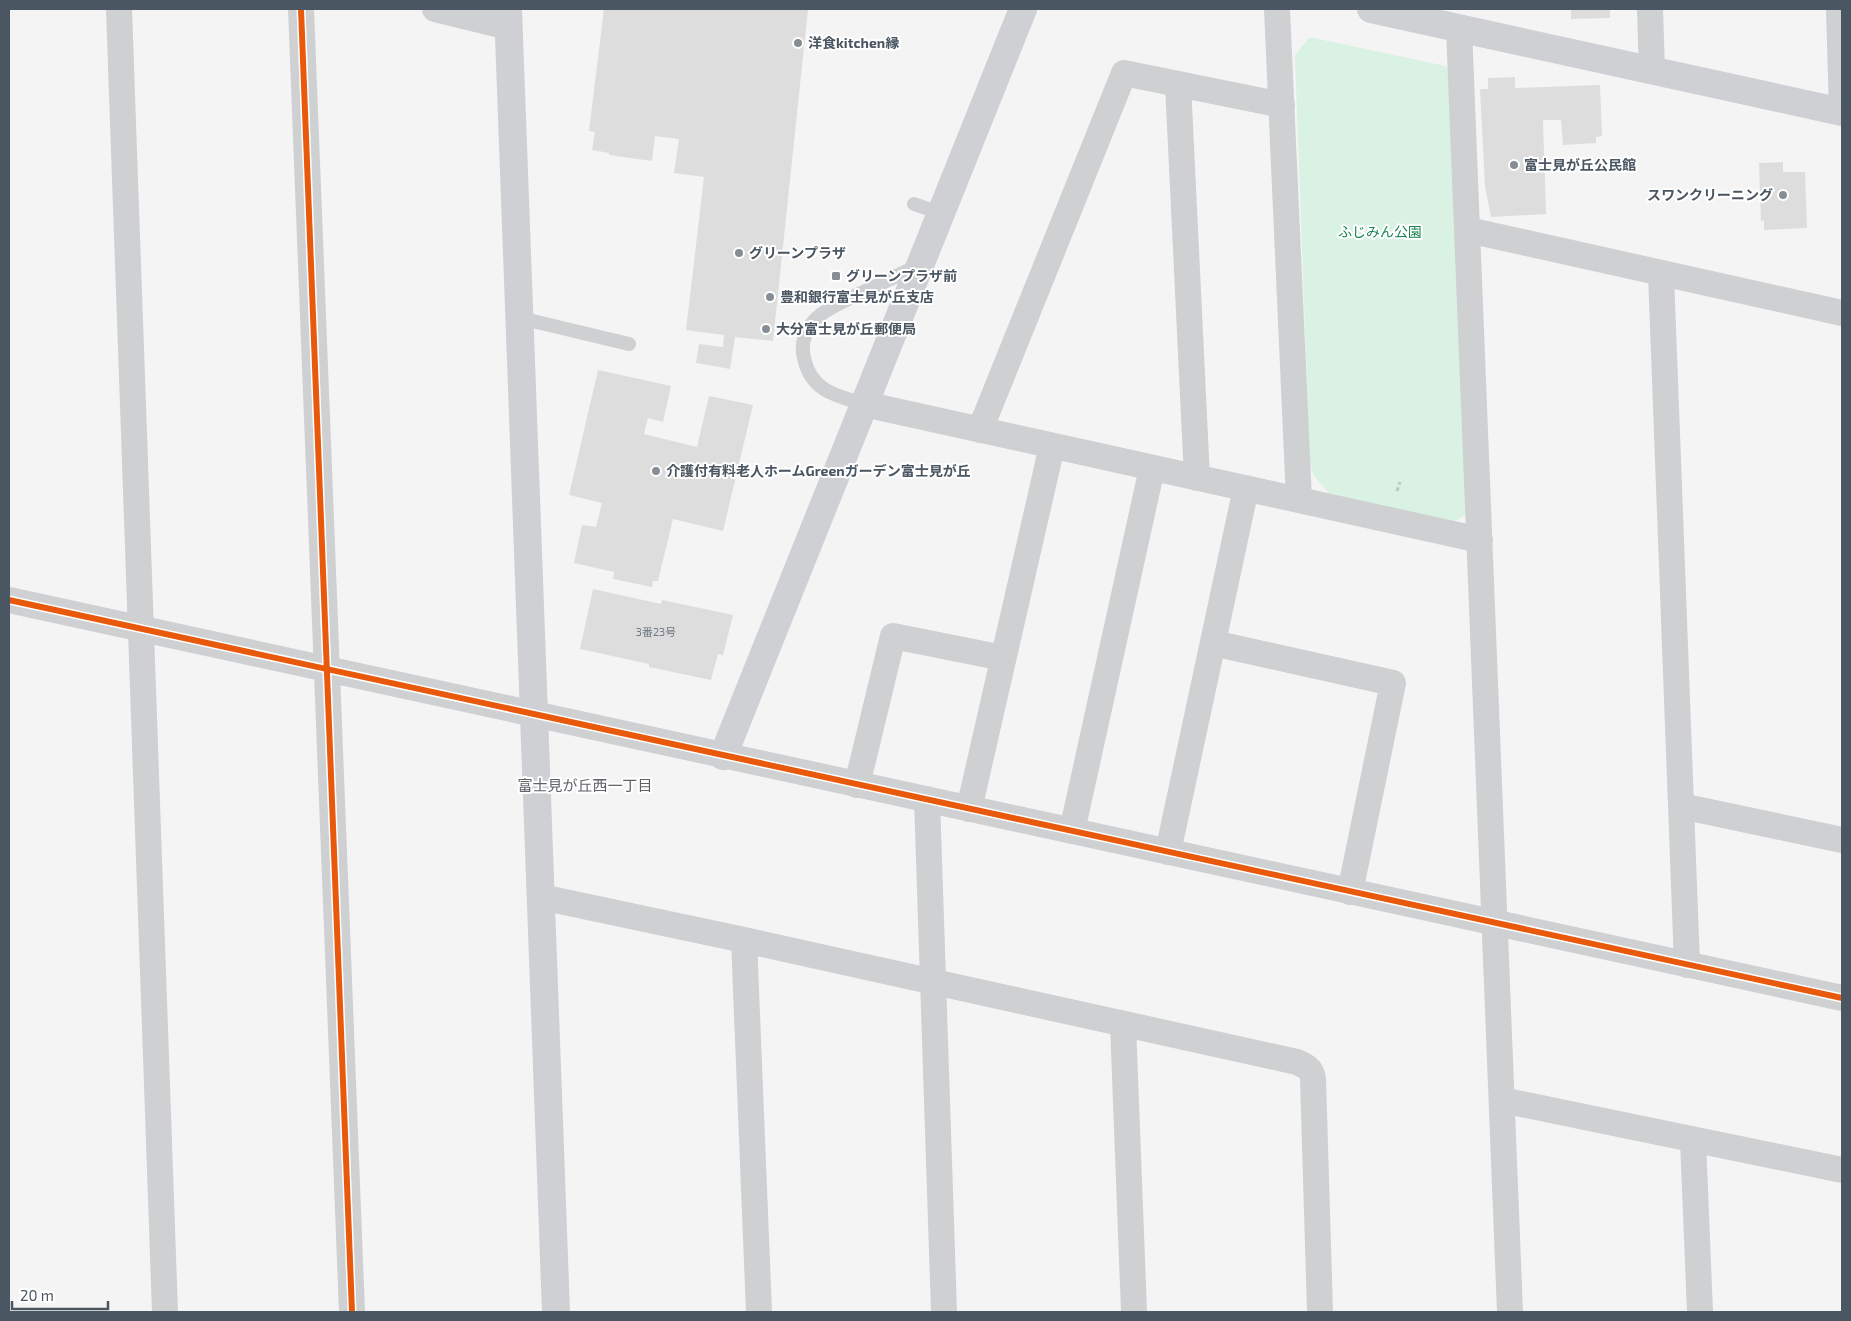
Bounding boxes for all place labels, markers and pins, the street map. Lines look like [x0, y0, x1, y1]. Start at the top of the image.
place label: 洋食kitchen縁 [808, 34, 899, 51]
marker: 洋食kitchen縁 [792, 37, 804, 49]
place label: 富士見が丘公民館 [1524, 156, 1636, 173]
marker: 富士見が丘公民館 [1508, 159, 1520, 171]
place label: スワンクリーニング [1647, 186, 1773, 203]
marker: スワンクリーニング [1777, 189, 1789, 201]
place label: グリーンプラザ [749, 244, 846, 261]
marker: グリーンプラザ [733, 247, 745, 259]
place label: グリーンプラザ前 [846, 267, 957, 284]
marker: グリーンプラザ前 [830, 270, 842, 282]
place label: 豊和銀行富士見が丘支店 [780, 288, 934, 305]
marker: 豊和銀行富士見が丘支店 [764, 291, 776, 303]
place label: 大分富士見が丘郵便局 [776, 320, 916, 337]
marker: 大分富士見が丘郵便局 [760, 323, 772, 335]
place label: 介護付有料老人ホームGreenガーデン富士見が丘 [666, 462, 971, 479]
marker: 介護付有料老人ホームGreenガーデン富士見が丘 [650, 465, 662, 477]

